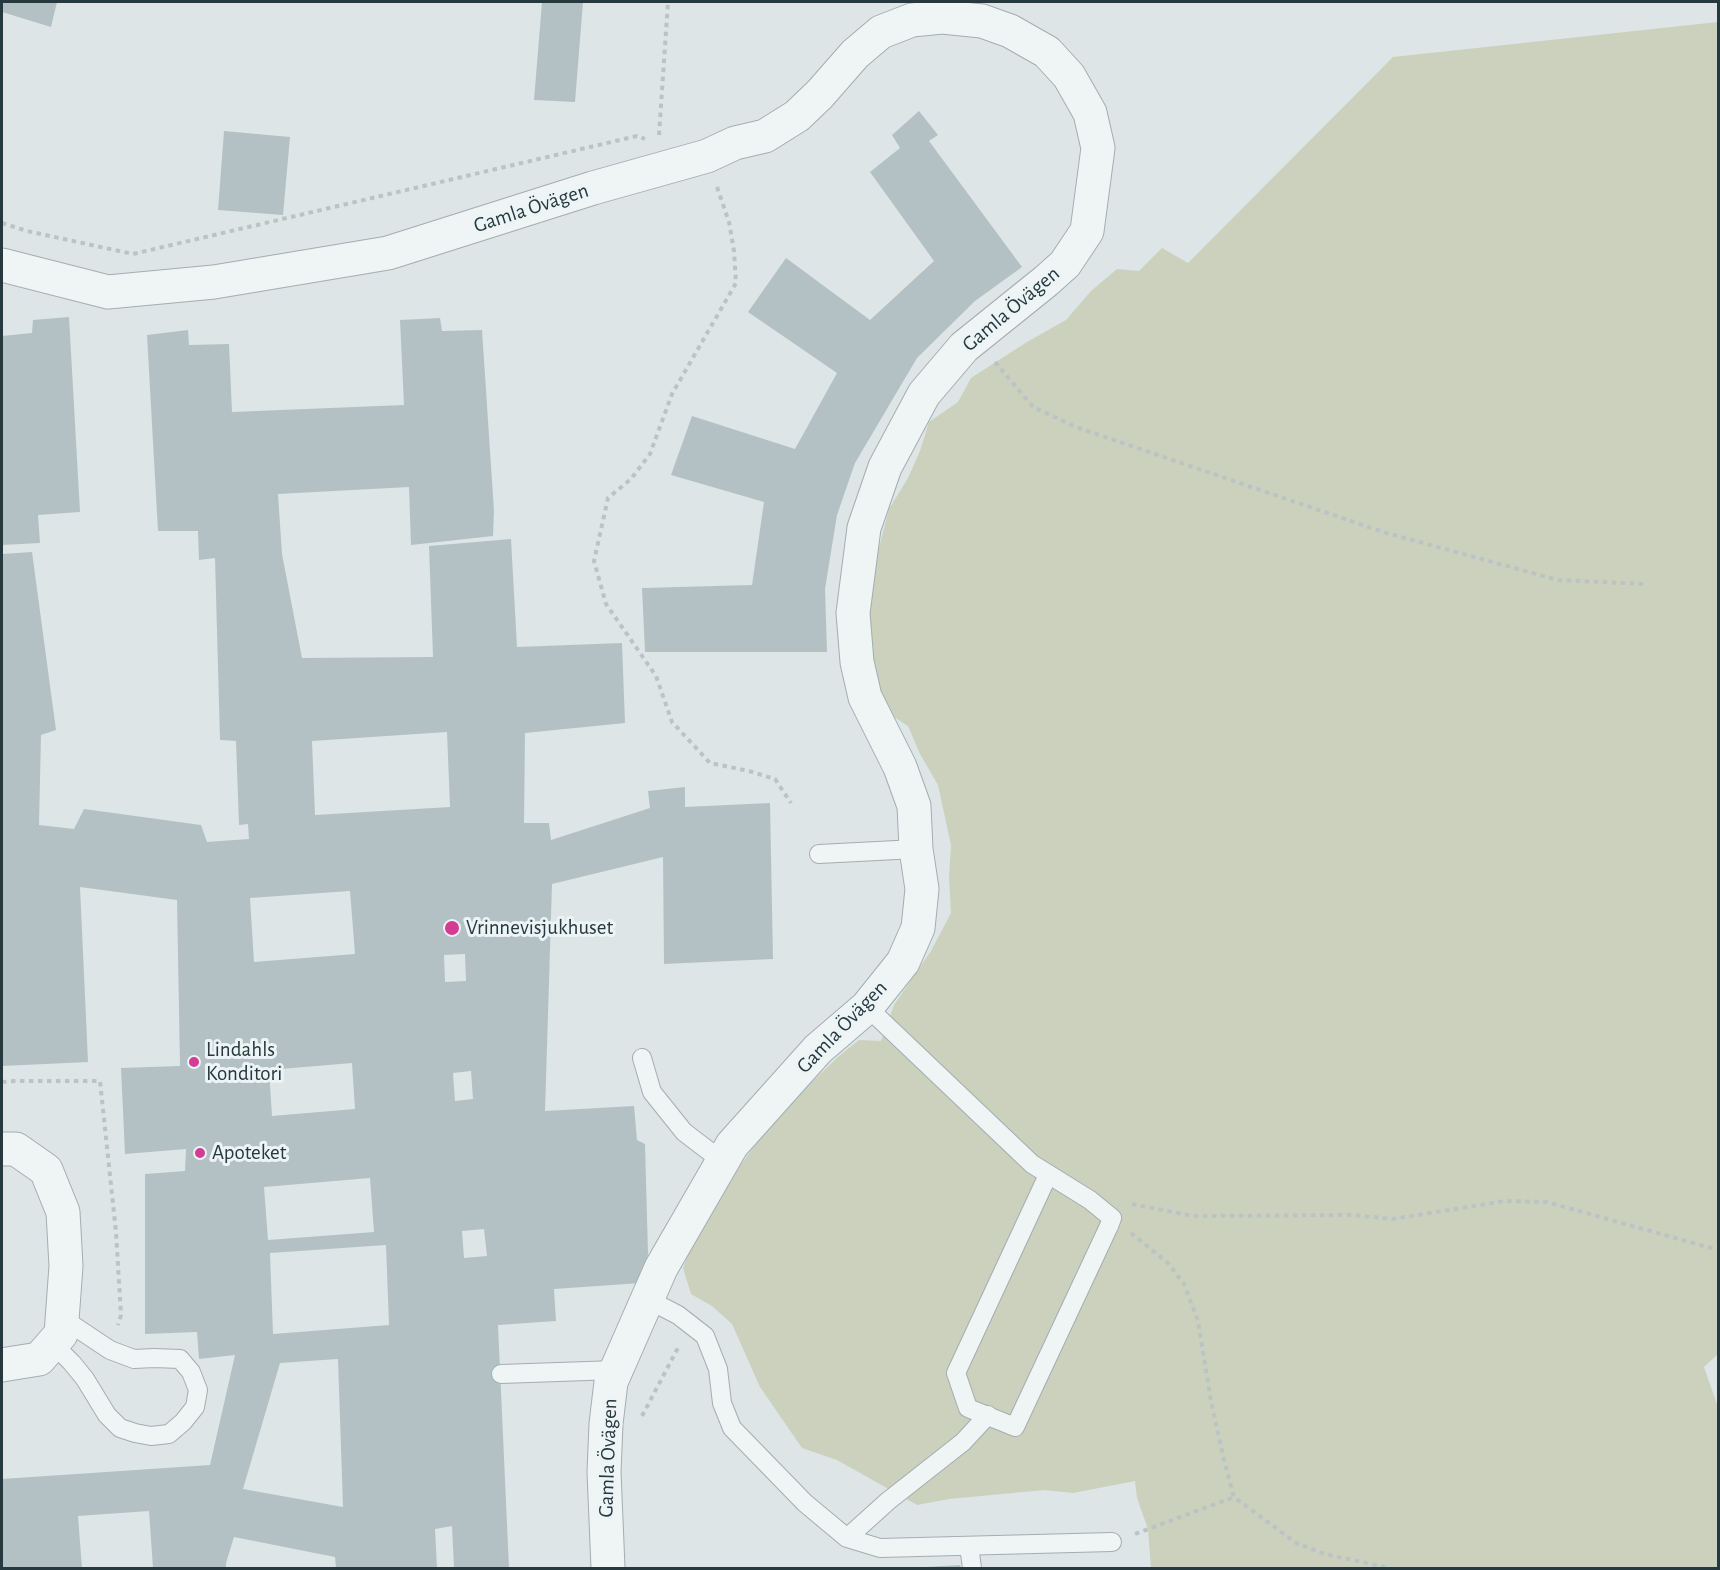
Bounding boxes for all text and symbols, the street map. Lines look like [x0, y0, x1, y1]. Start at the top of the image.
street label: Gamla Övägen [470, 178, 592, 238]
street label: Gamla Övägen [957, 261, 1065, 357]
place label: Vrinnevisjukhuset [466, 915, 613, 941]
marker: Vrinnevisjukhuset [443, 919, 461, 937]
street label: Gamla Övägen [791, 975, 893, 1079]
place label: Lindahls Konditori [206, 1037, 282, 1087]
marker: Lindahls Konditori [187, 1055, 201, 1069]
place label: Apoteket [212, 1140, 286, 1166]
marker: Apoteket [193, 1146, 207, 1160]
street label: Gamla Övägen [593, 1398, 623, 1518]

